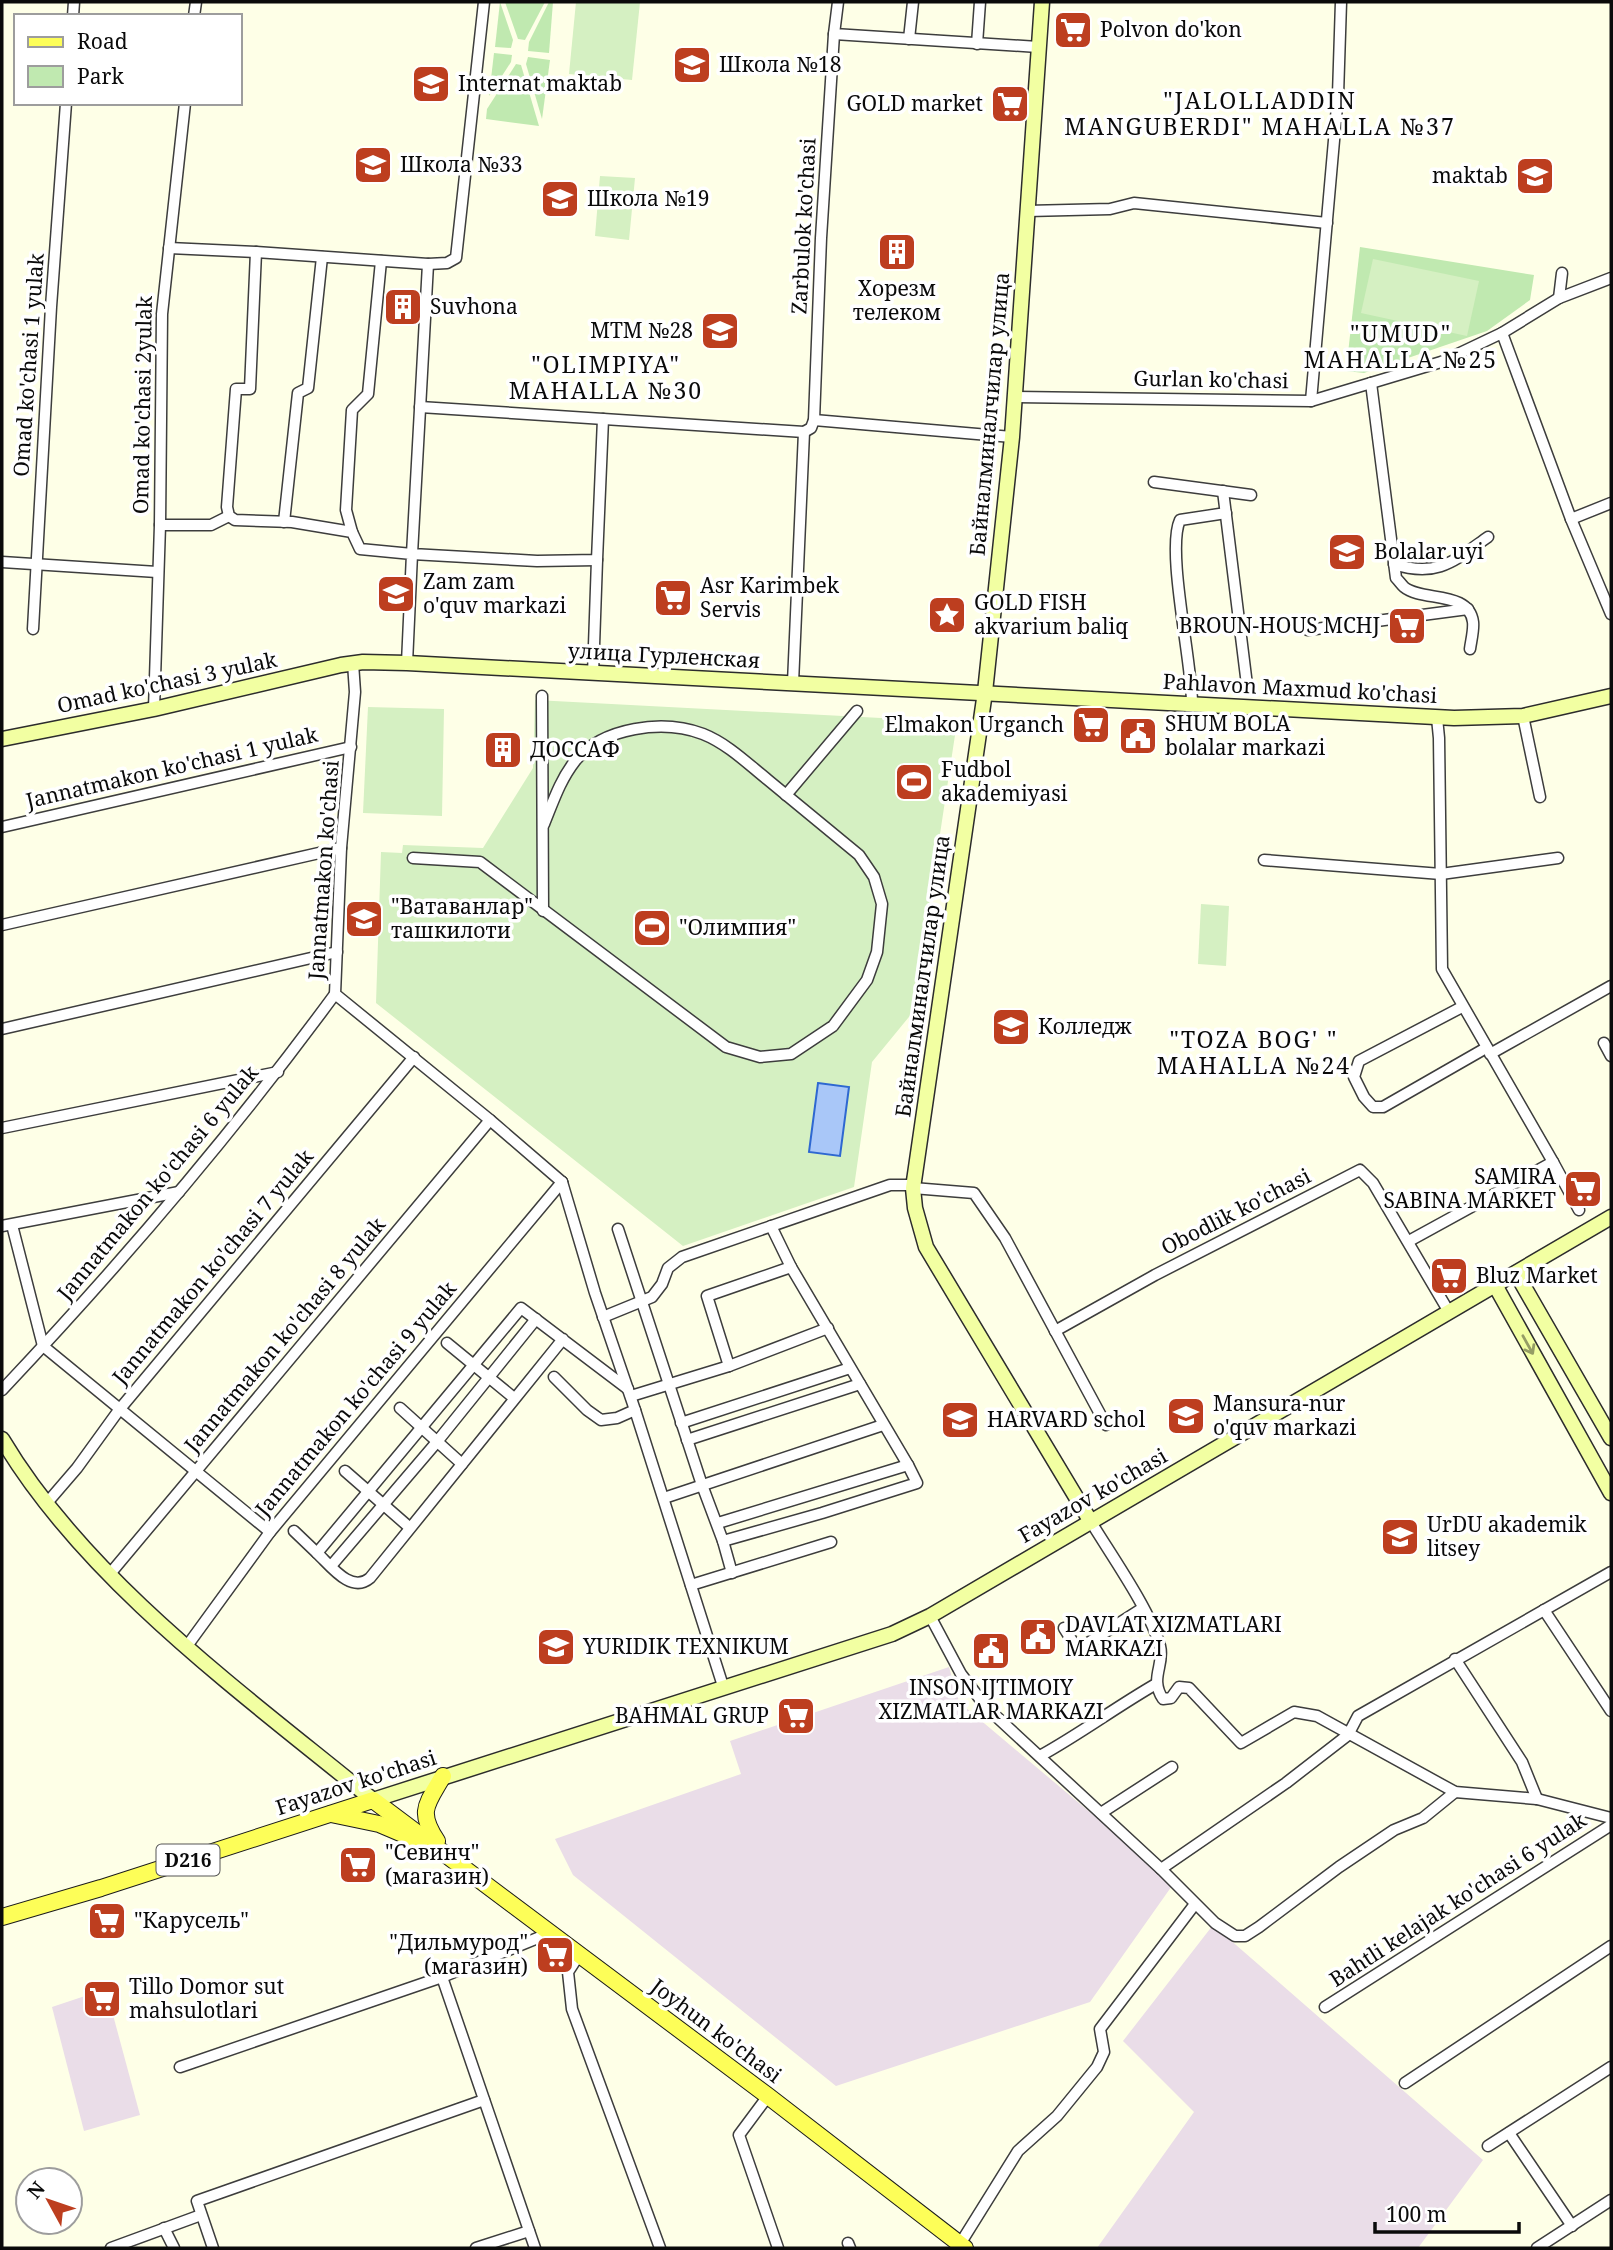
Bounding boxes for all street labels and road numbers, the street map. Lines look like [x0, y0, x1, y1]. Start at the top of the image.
street label: Zarbulok ko'chasi [784, 137, 822, 315]
street label: Omad ko'chasi 1 yulak [6, 252, 50, 478]
street label: Байналминалчилар улица [963, 271, 1015, 557]
street label: Omad ko'chasi 2yulak [126, 295, 158, 514]
street label: Gurlan ko'chasi [1133, 364, 1289, 394]
street label: улица Гурленская [567, 636, 761, 674]
street label: Omad ko'chasi 3 yulak [54, 645, 280, 719]
street label: Pahlavon Maxmud ko'chasi [1162, 667, 1438, 709]
street label: Jannatmakon ko'chasi 1 yulak [22, 720, 321, 814]
street label: Jannatmakon ko'chasi [301, 759, 345, 982]
street label: Байналминалчилар улица [888, 833, 956, 1119]
street label: Jannatmakon ko'chasi 6 yulak [50, 1058, 264, 1307]
street label: Jannatmakon ko'chasi 7 yulak [105, 1142, 319, 1391]
street label: Obodlik ko'chasi [1156, 1161, 1315, 1261]
street label: Jannatmakon ko'chasi 8 yulak [177, 1210, 391, 1459]
street label: Jannatmakon ko'chasi 9 yulak [248, 1274, 462, 1523]
street label: Fayazov ko'chasi [1013, 1441, 1172, 1549]
street label: Fayazov ko'chasi [272, 1743, 440, 1821]
street label: Bahtli kelajak ko'chasi 6 yulak [1324, 1805, 1592, 1993]
road number: D216 [156, 1844, 220, 1876]
street label: Joyhun ko'chasi [645, 1971, 788, 2089]

